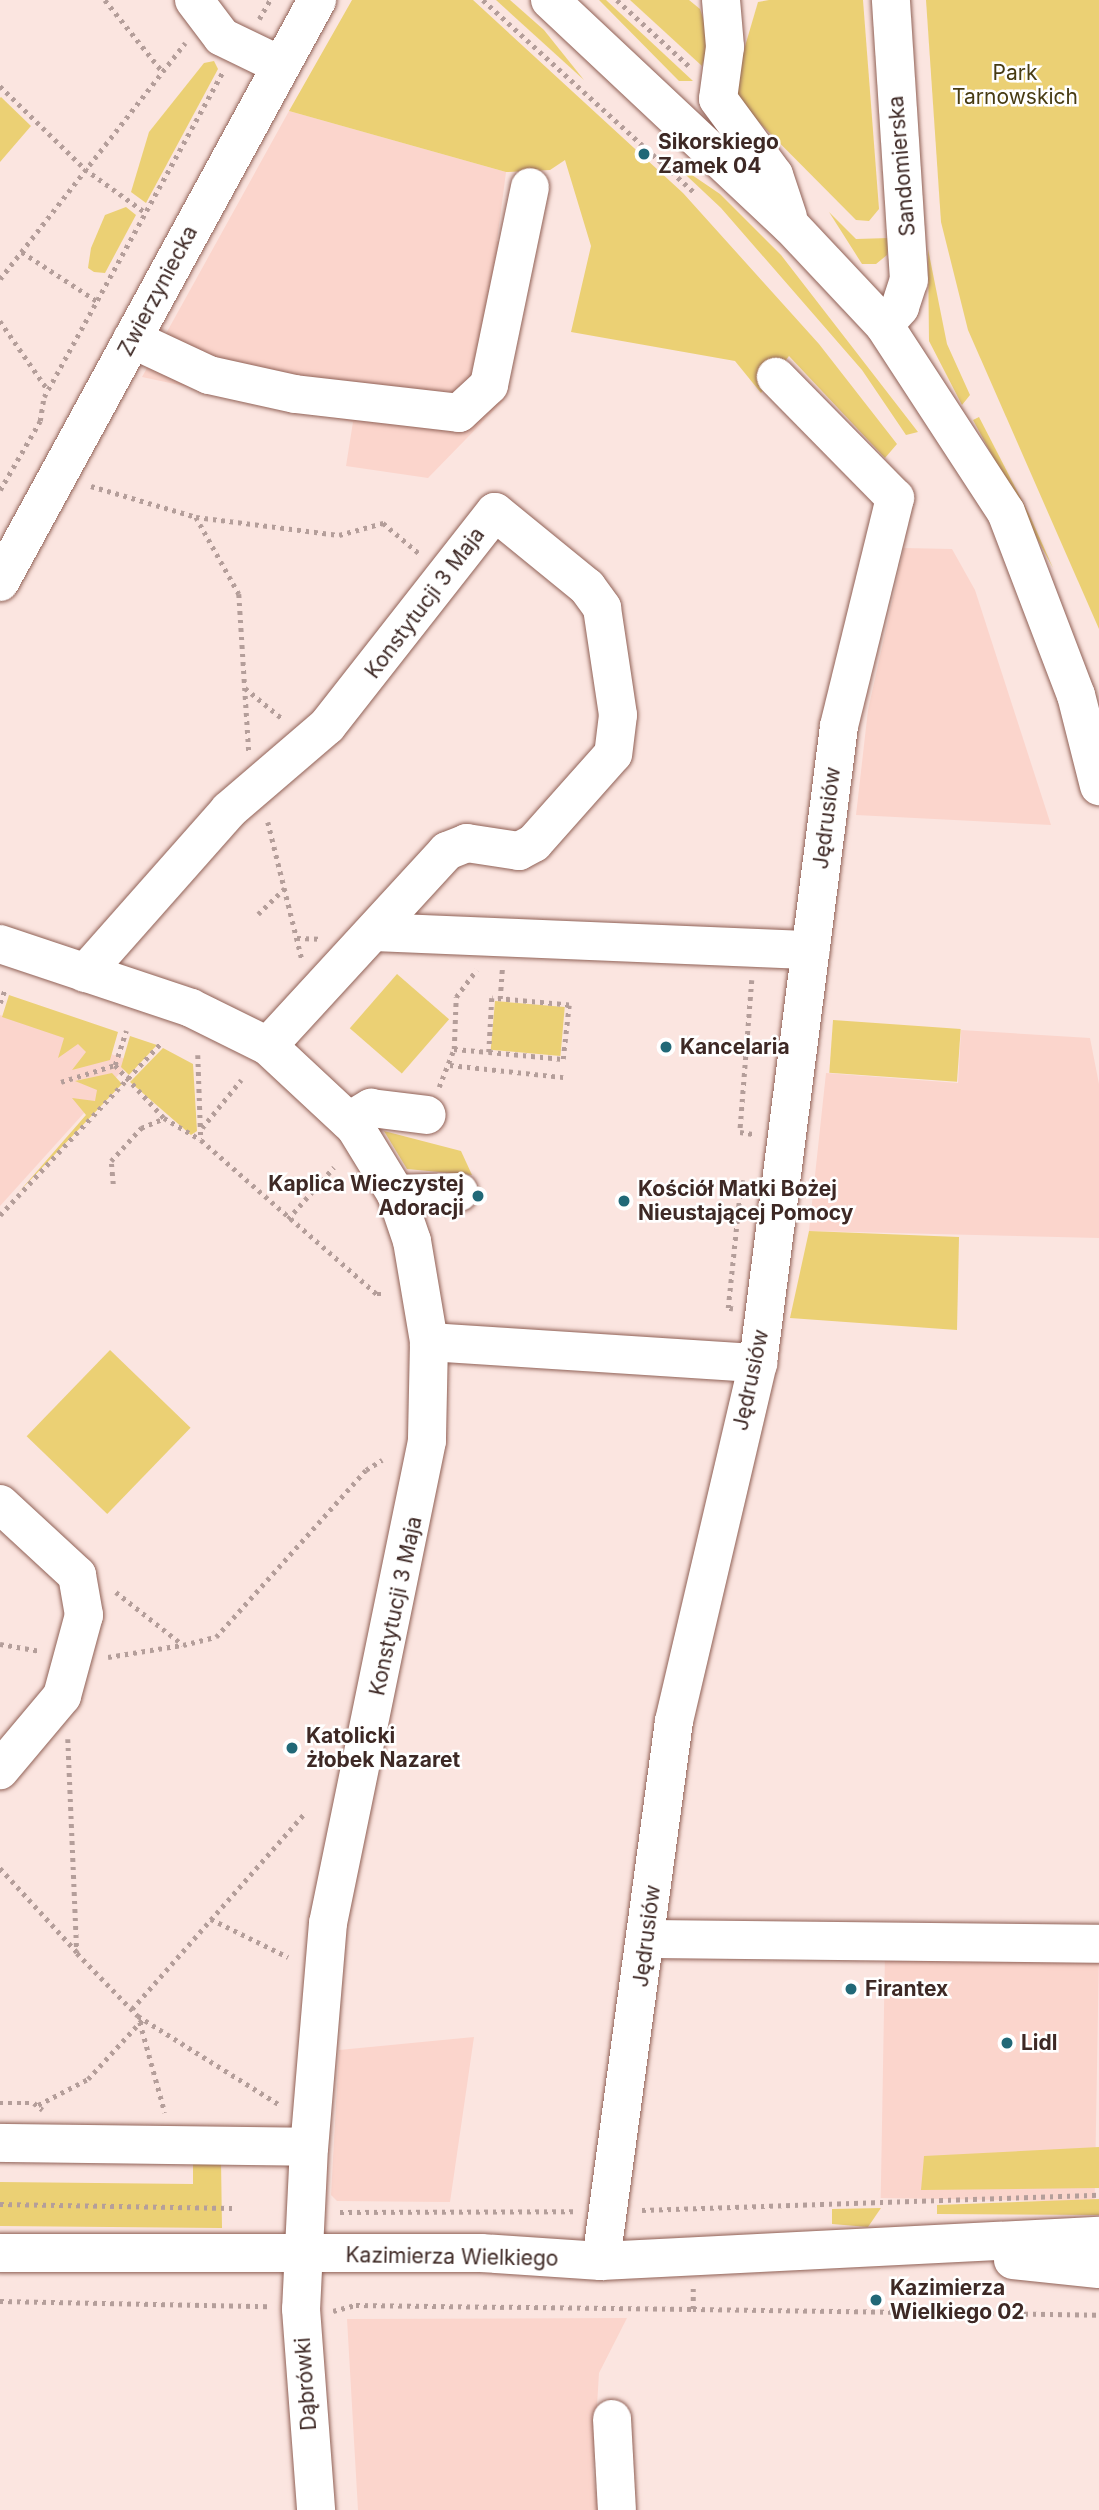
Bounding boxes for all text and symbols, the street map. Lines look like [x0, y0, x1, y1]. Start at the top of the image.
park label: Park Tarnowskich [952, 60, 1078, 110]
street label: Sandomierska [883, 95, 921, 237]
place label: Sikorskiego Zamek 04 [658, 129, 779, 179]
marker: Sikorskiego Zamek 04 [636, 146, 652, 162]
street label: Zwierzyniecka [113, 221, 203, 361]
street label: Konstytucji 3 Maja [360, 522, 490, 684]
street label: Jędrusiów [808, 765, 846, 871]
place label: Kancelaria [680, 1034, 790, 1060]
marker: Kancelaria [658, 1039, 674, 1055]
place label: Kaplica Wieczystej Adoracji [268, 1171, 464, 1221]
place label: Kościół Matki Bożej Nieustającej Pomocy [638, 1176, 853, 1226]
marker: Kaplica Wieczystej Adoracji [470, 1188, 486, 1204]
marker: Kościół Matki Bożej Nieustającej Pomocy [616, 1193, 632, 1209]
street label: Jędrusiów [728, 1327, 774, 1433]
street label: Konstytucji 3 Maja [365, 1514, 427, 1698]
place label: Katolicki żłobek Nazaret [306, 1723, 460, 1773]
marker: Katolicki żłobek Nazaret [284, 1740, 300, 1756]
street label: Jędrusiów [628, 1883, 666, 1989]
place label: Firantex [865, 1976, 948, 2002]
marker: Firantex [843, 1981, 859, 1997]
place label: Lidl [1021, 2030, 1057, 2056]
marker: Lidl [999, 2035, 1015, 2051]
street label: Kazimierza Wielkiego [345, 2243, 559, 2271]
place label: Kazimierza Wielkiego 02 [890, 2275, 1025, 2325]
marker: Kazimierza Wielkiego 02 [868, 2292, 884, 2308]
street label: Dąbrówki [290, 2337, 322, 2431]

